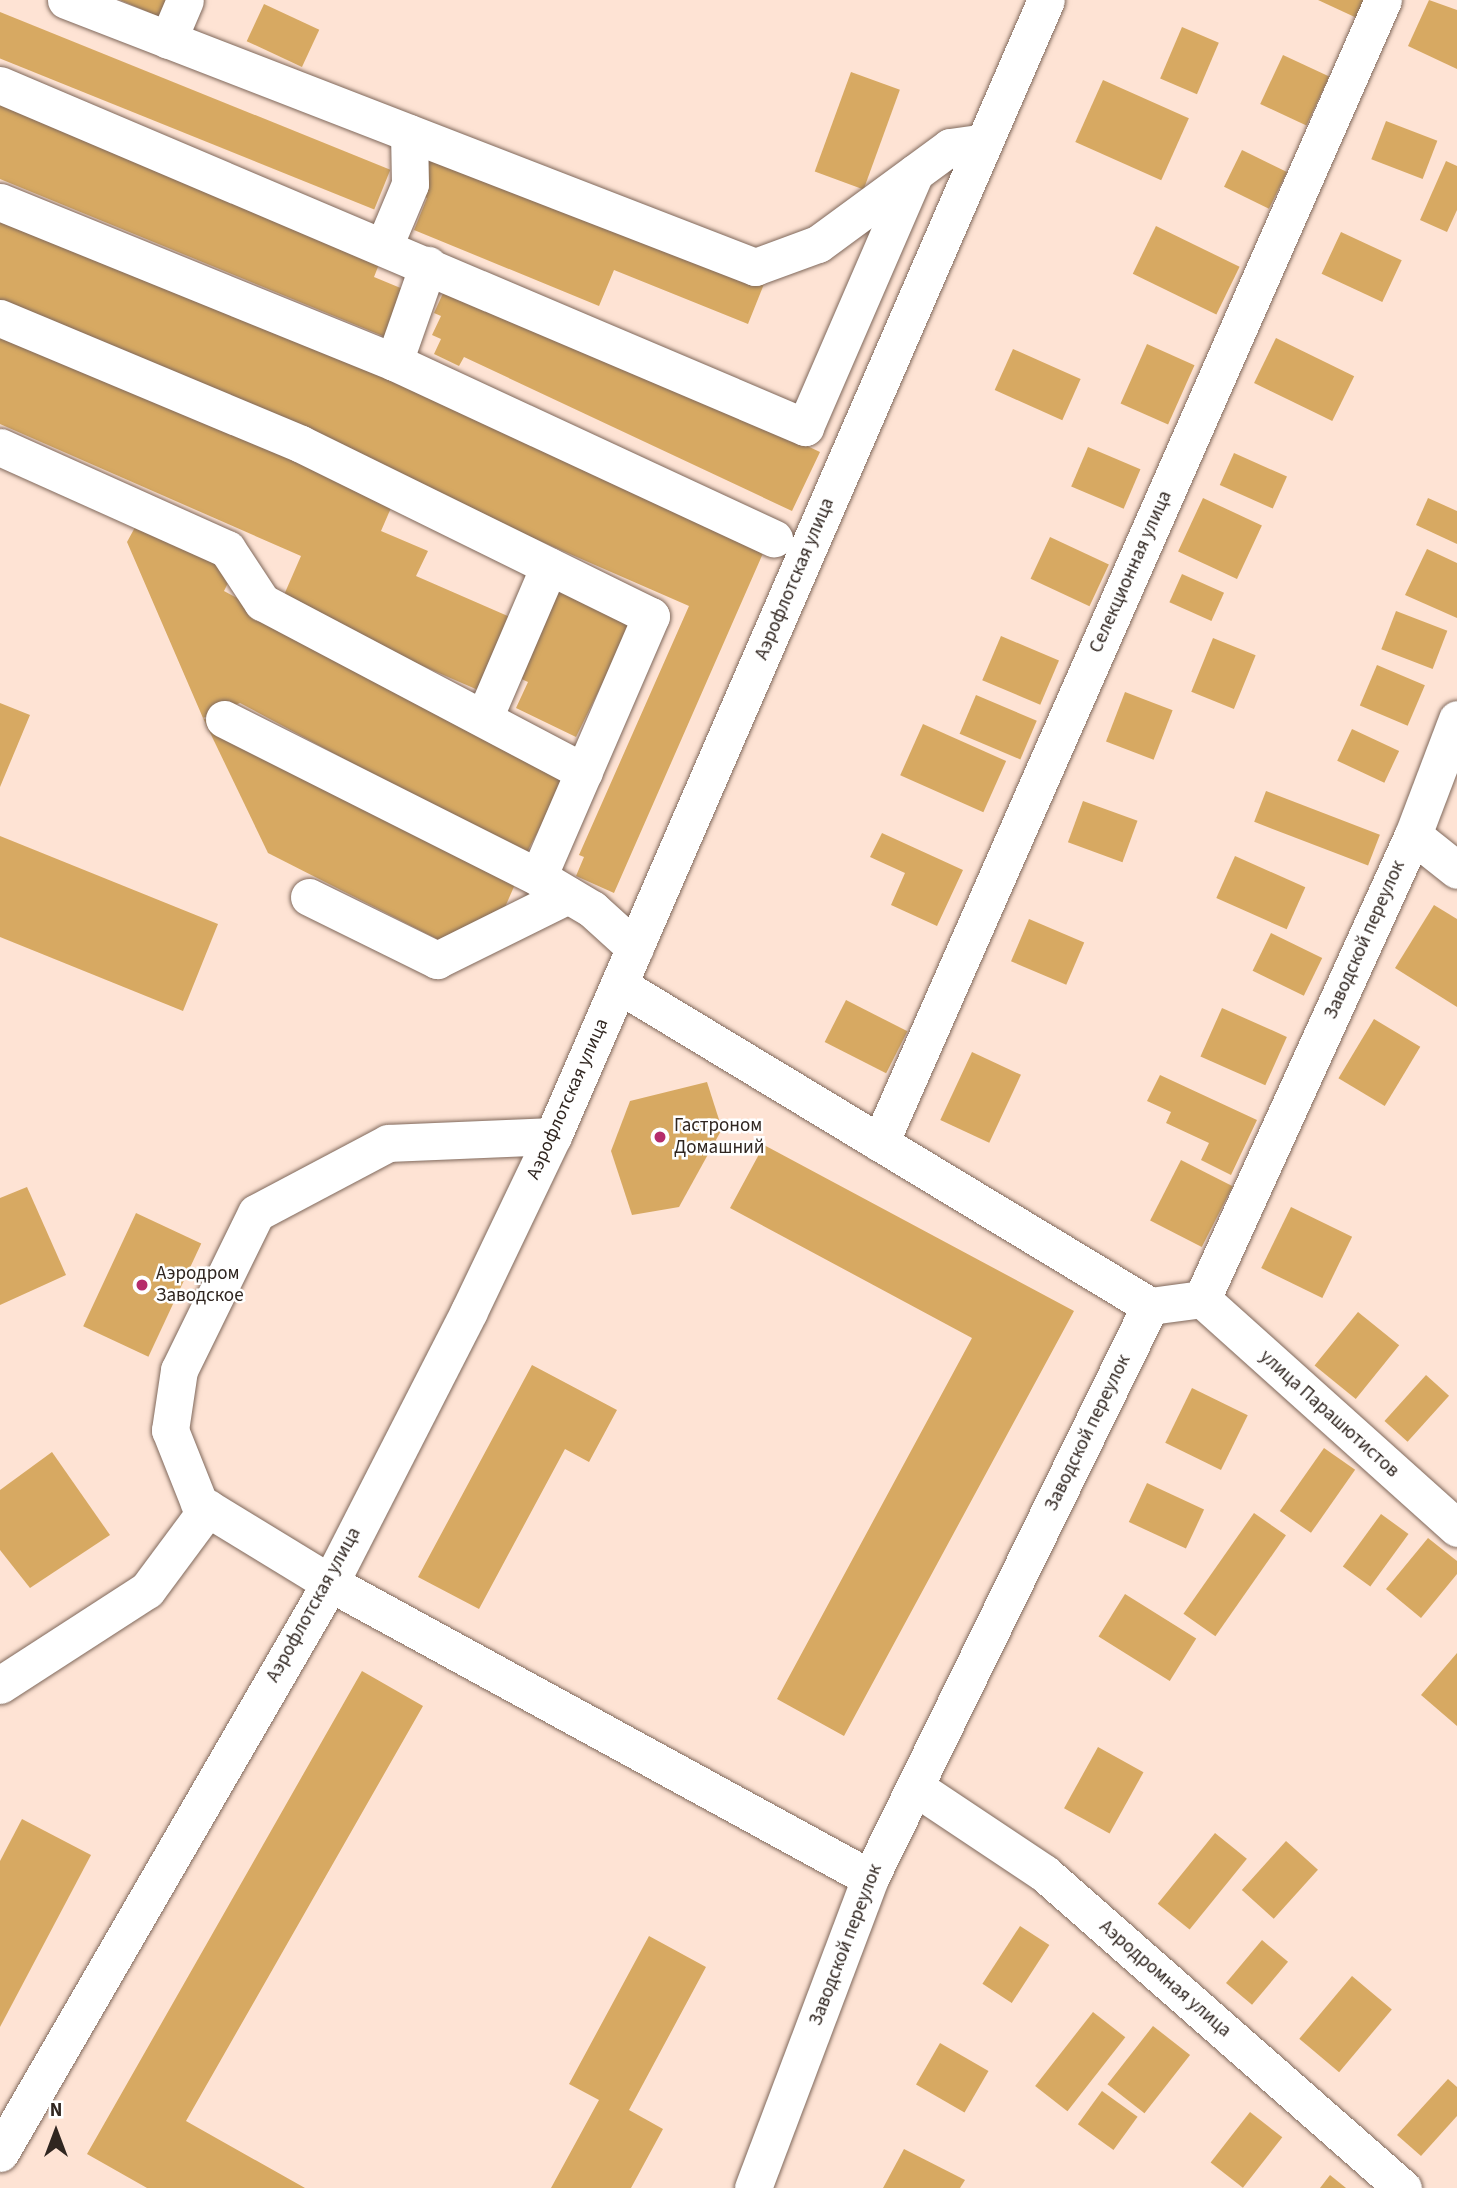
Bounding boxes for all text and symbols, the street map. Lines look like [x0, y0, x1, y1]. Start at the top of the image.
street label: Селекционная улица [1085, 487, 1177, 657]
street label: Аэрофлотская улица [751, 495, 839, 663]
street label: Заводской переулок [1320, 857, 1410, 1023]
street label: Аэрофлотская улица [522, 1015, 614, 1183]
place label: Гастроном Домашний [674, 1115, 765, 1159]
marker: Гастроном Домашний [652, 1129, 668, 1145]
place label: Аэродром Заводское [156, 1263, 244, 1307]
marker: Аэродром Заводское [134, 1277, 150, 1293]
street label: улица Парашютистов [1255, 1345, 1403, 1483]
street label: Заводской переулок [1040, 1351, 1136, 1515]
street label: Аэрофлотская улица [262, 1524, 366, 1686]
street label: Заводской переулок [805, 1861, 887, 2029]
street label: Аэродромная улица [1094, 1916, 1236, 2042]
north arrow [21, 2097, 91, 2167]
text: N [50, 2097, 62, 2124]

